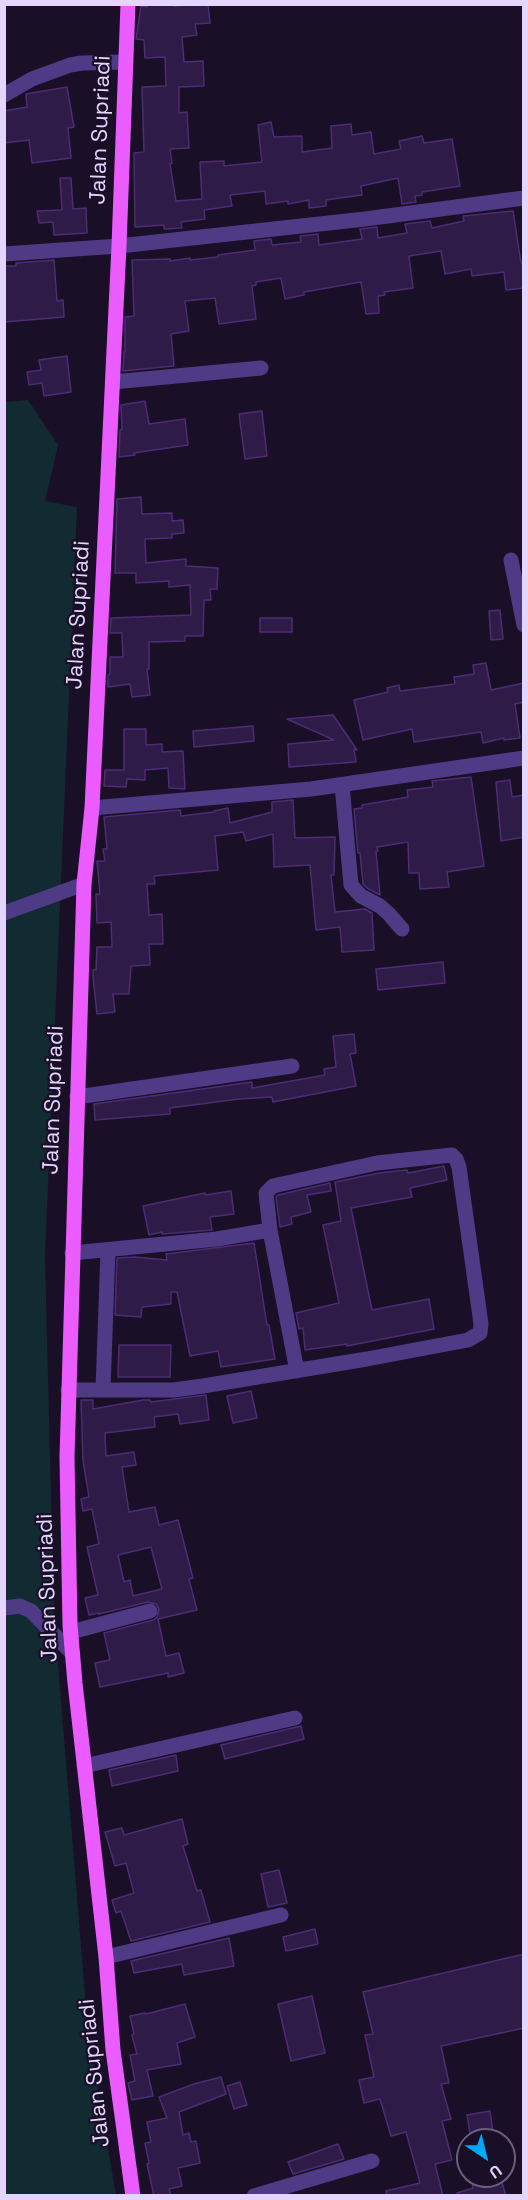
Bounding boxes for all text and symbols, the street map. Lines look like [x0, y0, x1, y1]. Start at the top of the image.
street label: Jalan Supriadi [85, 55, 117, 205]
street label: Jalan Supriadi [62, 540, 96, 690]
street label: Jalan Supriadi [38, 1025, 70, 1175]
street label: Jalan Supriadi [32, 1513, 64, 1663]
street label: Jalan Supriadi [74, 1998, 116, 2148]
north arrow [456, 2128, 516, 2188]
text: U [485, 2160, 506, 2183]

